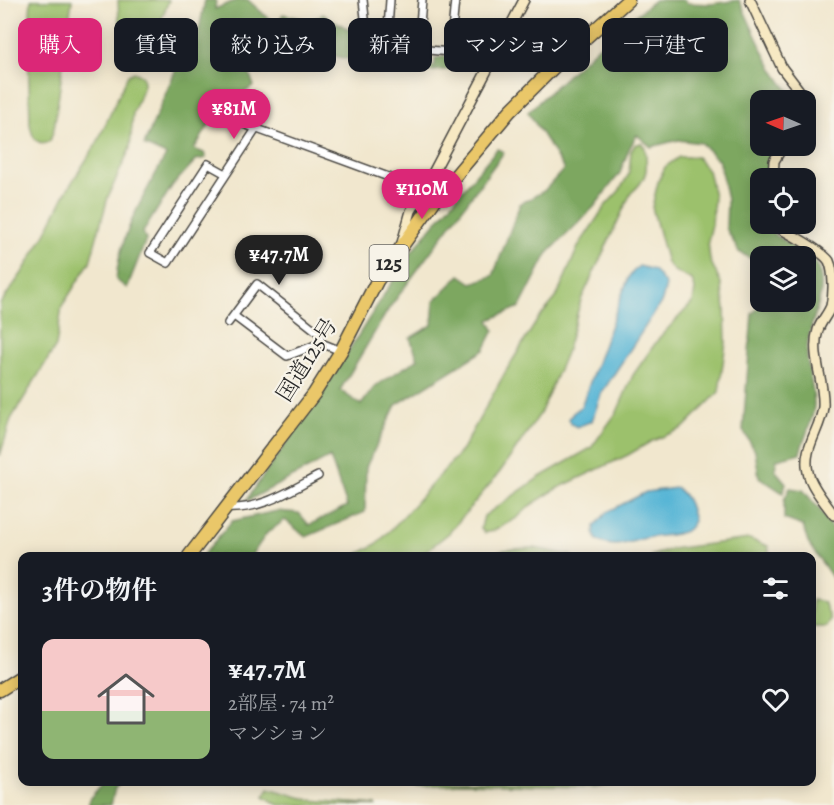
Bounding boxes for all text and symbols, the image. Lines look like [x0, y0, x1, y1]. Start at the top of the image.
chip: 購入 [18, 18, 102, 72]
chip: 賃貸 [114, 18, 198, 72]
chip: 絞り込み [210, 18, 336, 72]
chip: 新着 [348, 18, 432, 72]
chip: マンション [444, 18, 590, 72]
chip: 一戸建て [602, 18, 728, 72]
pin: ¥81M [198, 89, 270, 140]
north arrow [750, 90, 816, 156]
map controls [750, 90, 816, 312]
text: ¥81M [211, 95, 257, 122]
button: locate [750, 168, 816, 234]
pin: ¥110M [380, 169, 464, 220]
text: ¥110M [396, 175, 448, 202]
pin: ¥47.7M [230, 235, 328, 286]
text: ¥47.7M [249, 241, 309, 268]
road number: 125 [370, 245, 408, 281]
button: layers [750, 246, 816, 312]
street label: 国道125号 [270, 312, 344, 408]
icon: filters [759, 572, 792, 605]
text: 3件の物件 [42, 573, 157, 608]
text: ¥47.7M [228, 652, 306, 687]
icon: home [90, 663, 162, 735]
icon: heart [759, 683, 792, 716]
text: 2部屋 · 74 m² [228, 690, 334, 717]
text: マンション [228, 720, 327, 747]

